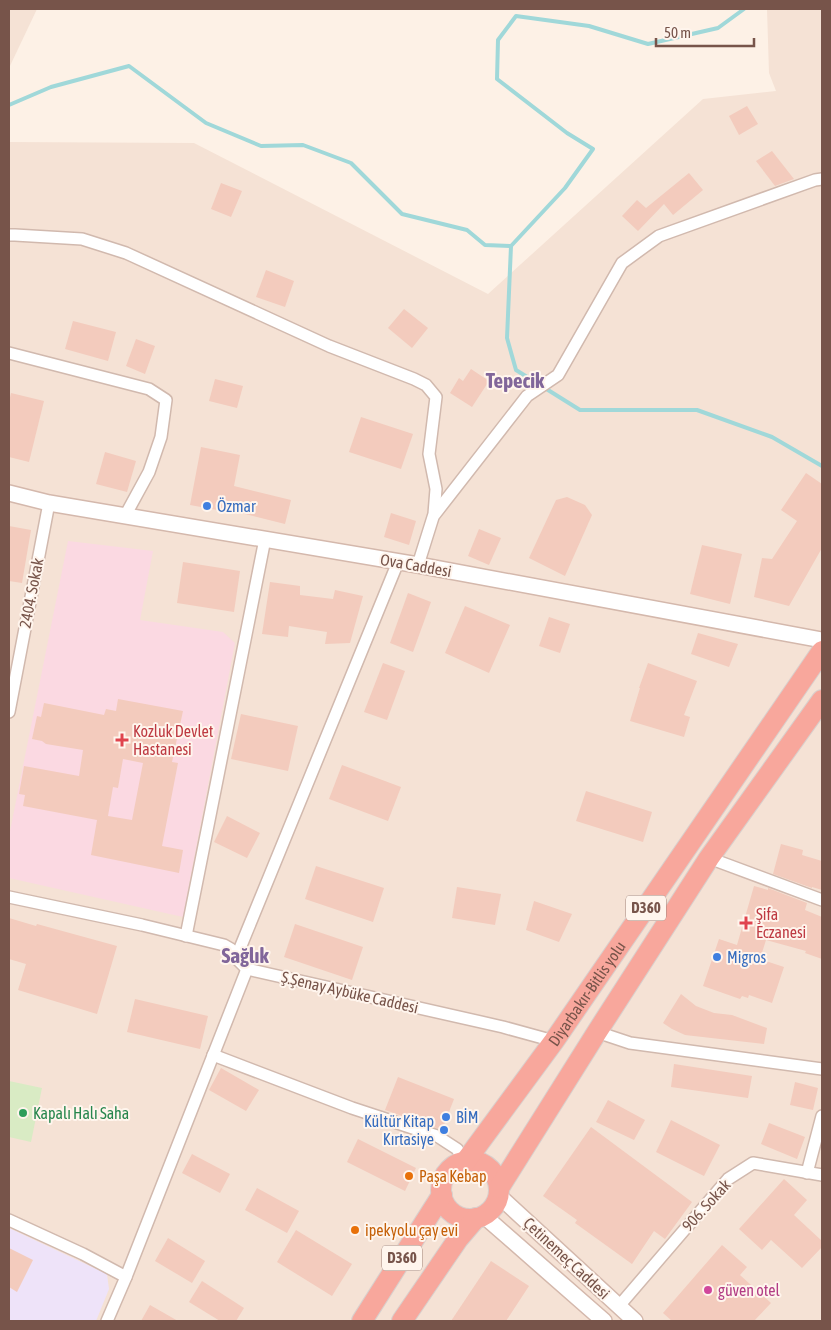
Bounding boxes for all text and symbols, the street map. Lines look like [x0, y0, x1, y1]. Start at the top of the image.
scale bar [656, 15, 754, 47]
text: 50 m [664, 24, 691, 41]
district label: Tepecik [486, 368, 545, 392]
place label: Özmar [217, 497, 256, 515]
marker: Özmar [201, 500, 213, 512]
street label: Ova Caddesi [379, 550, 453, 580]
street label: 2404. Sokak [15, 556, 47, 630]
place label: Kozluk Devlet Hastanesi [133, 722, 214, 758]
marker: Kozluk Devlet Hastanesi [115, 733, 129, 747]
road number: D360 [626, 896, 666, 920]
place label: Şifa Eczanesi [756, 905, 806, 941]
marker: Şifa Eczanesi [740, 917, 752, 929]
street label: Diyarbakır-Bitlis yolu [544, 938, 629, 1049]
district label: Sağlık [221, 943, 269, 967]
place label: Migros [727, 948, 767, 967]
marker: Migros [711, 951, 723, 963]
street label: Ş.Şenay Aybüke Caddesi [280, 967, 420, 1017]
place label: Kapalı Halı Saha [33, 1104, 129, 1123]
marker: Kapalı Halı Saha [17, 1107, 29, 1119]
place label: BİM [456, 1108, 478, 1126]
marker: BİM [440, 1111, 452, 1123]
place label: Kültür Kitap Kırtasiye [364, 1112, 434, 1149]
marker: Kültür Kitap Kırtasiye [438, 1124, 450, 1136]
place label: Paşa Kebap [419, 1167, 487, 1186]
marker: Paşa Kebap [403, 1170, 415, 1182]
street label: 906. Sokak [678, 1175, 734, 1235]
street label: Çetinemeç Caddesi [520, 1214, 614, 1303]
place label: ipekyolu çay evi [365, 1221, 458, 1240]
marker: ipekyolu çay evi [349, 1224, 361, 1236]
road number: D360 [382, 1246, 422, 1270]
place label: güven otel [718, 1281, 780, 1300]
marker: güven otel [702, 1284, 714, 1296]

